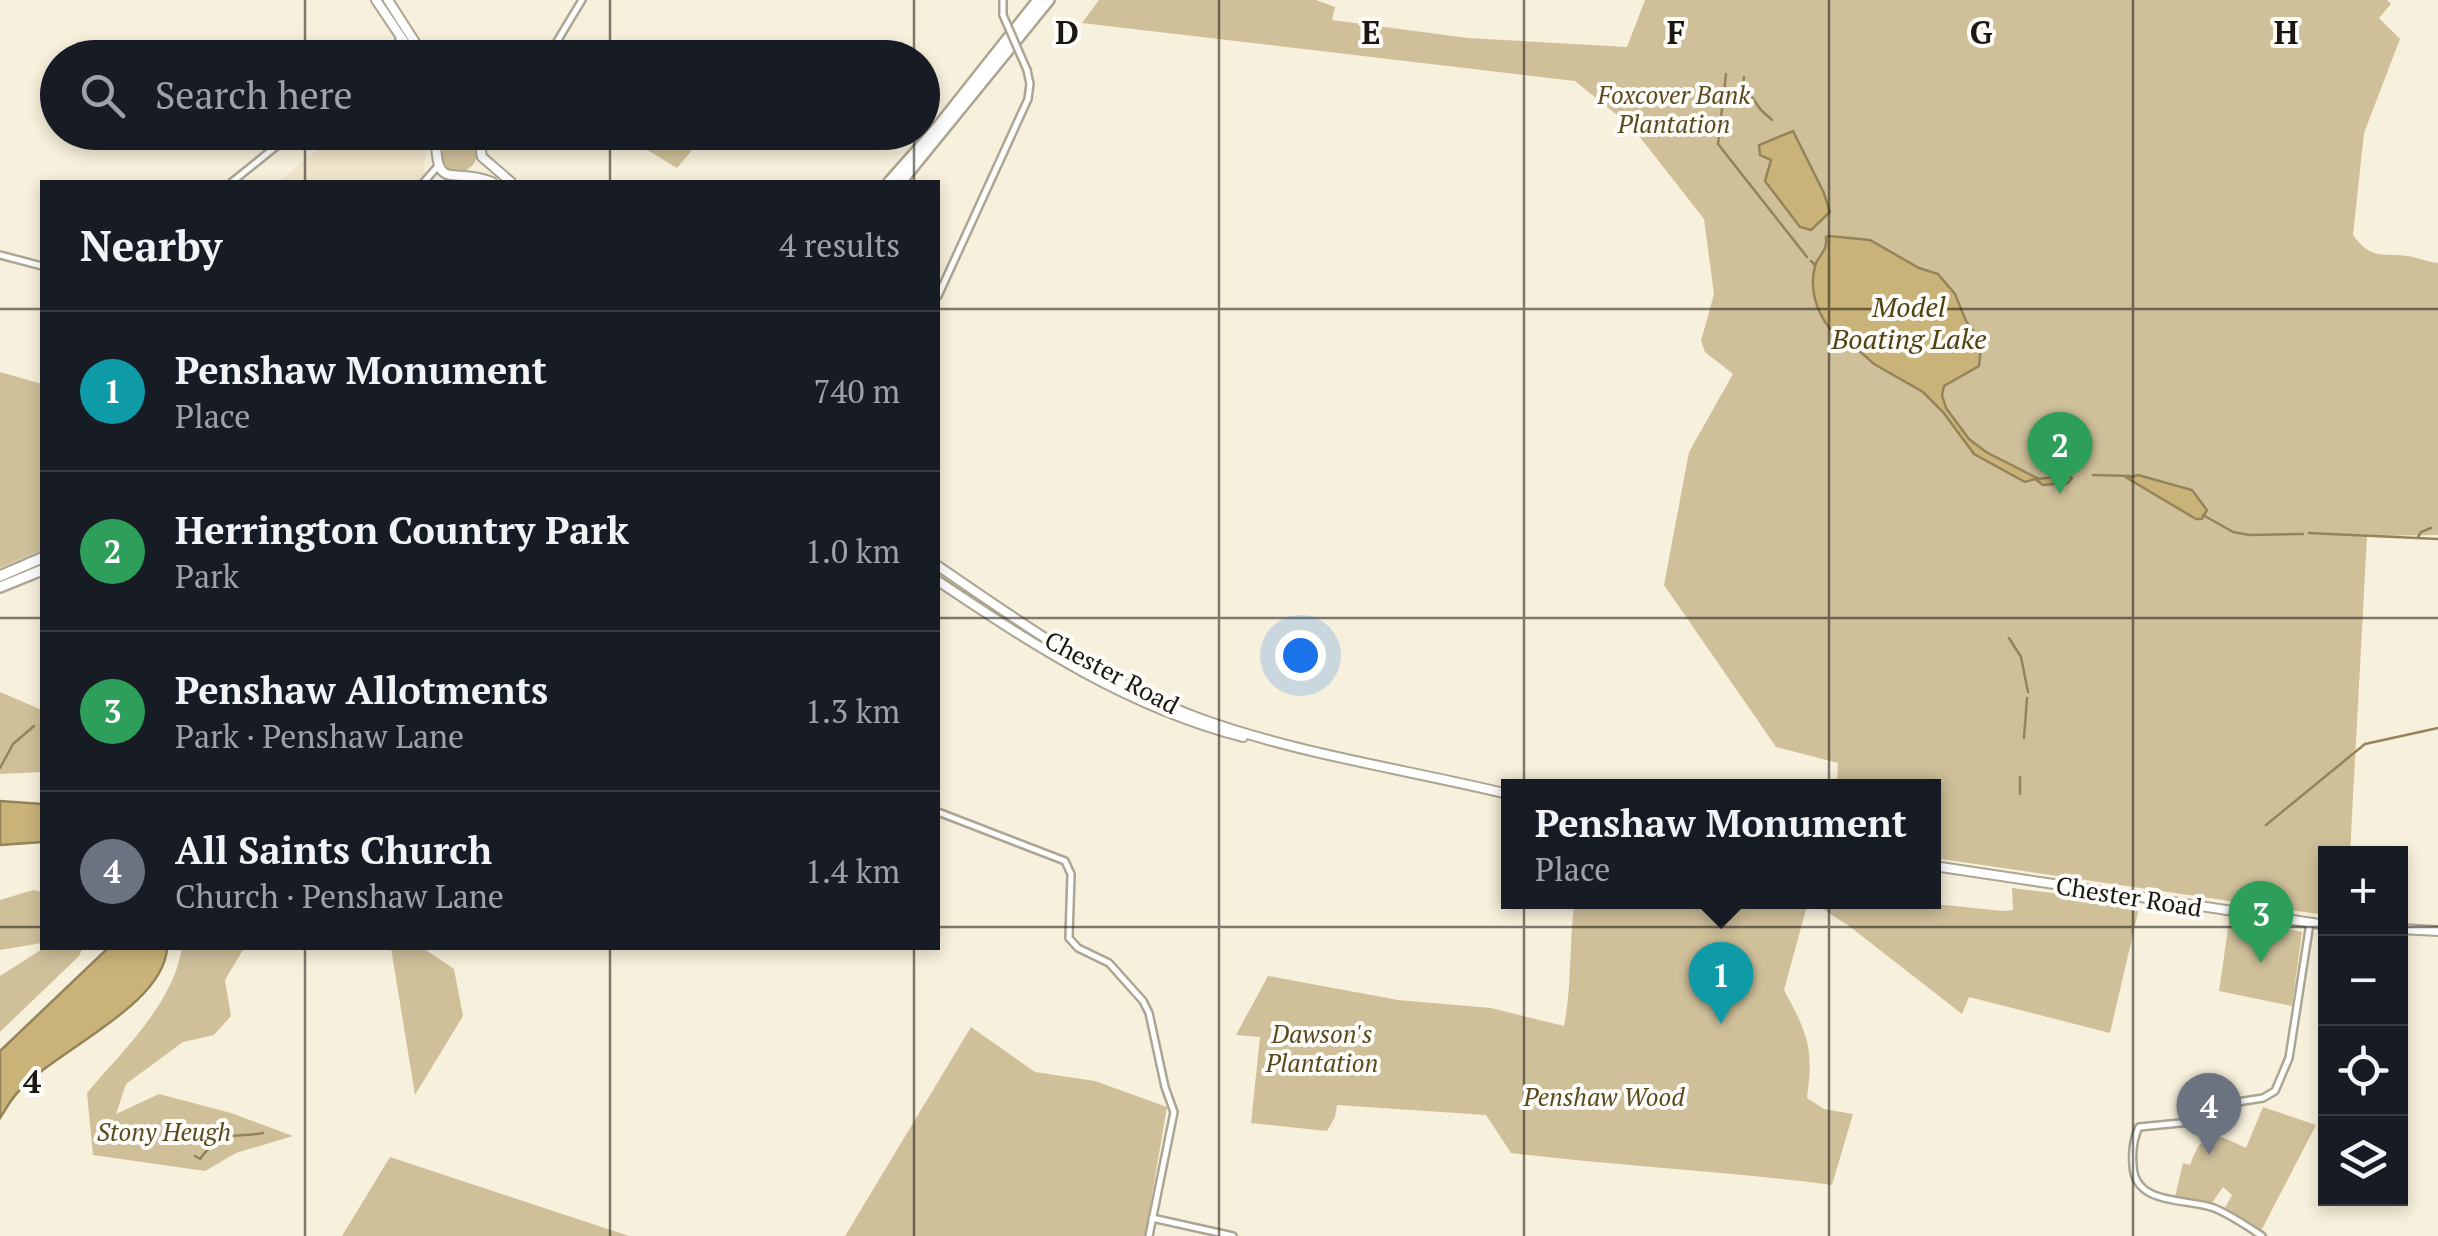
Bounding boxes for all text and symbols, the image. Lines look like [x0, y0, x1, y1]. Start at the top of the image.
text: D [1055, 11, 1079, 53]
text: E [1361, 11, 1381, 53]
text: F [1667, 11, 1685, 53]
text: G [1970, 11, 1993, 53]
text: H [2274, 11, 2298, 53]
search box [40, 40, 940, 150]
icon: search [75, 68, 130, 123]
text: Search here [155, 70, 353, 120]
park label: Foxcover Bank Plantation [1597, 78, 1751, 140]
text: Nearby [80, 217, 222, 273]
text: 4 results [779, 224, 900, 266]
water label: Model Boating Lake [1830, 288, 1987, 357]
text: Penshaw Monument [175, 345, 547, 395]
text: 1 [103, 370, 122, 412]
text: 740 m [813, 370, 900, 412]
text: Place [175, 395, 250, 437]
pin: 2 [2028, 412, 2092, 494]
text: Herrington Country Park [175, 505, 629, 555]
text: 2 [103, 530, 122, 572]
text: 1.0 km [805, 530, 900, 572]
text: Park [175, 555, 239, 597]
street label: Chester Road [1039, 623, 1185, 721]
your location [1275, 630, 1326, 681]
text: Penshaw Allotments [175, 665, 548, 715]
text: 3 [103, 690, 122, 732]
text: 1.3 km [805, 690, 900, 732]
text: Park · Penshaw Lane [175, 715, 464, 757]
popup [1501, 779, 1941, 909]
text: Penshaw Monument [1535, 798, 1907, 848]
text: All Saints Church [175, 825, 492, 875]
map controls [2318, 846, 2408, 1206]
button: + [2318, 846, 2408, 936]
text: Place [1535, 848, 1610, 890]
text: 4 [103, 850, 122, 892]
text: 1.4 km [805, 850, 900, 892]
street label: Chester Road [2054, 868, 2205, 924]
text: Church · Penshaw Lane [175, 875, 504, 917]
pin: 3 [2228, 880, 2294, 963]
button: − [2318, 936, 2408, 1026]
pin: 1 [1688, 942, 1754, 1024]
park label: Dawson's Plantation [1265, 1017, 1378, 1079]
button: locate [2318, 1026, 2408, 1116]
text: 4 [23, 1060, 41, 1102]
pin: 4 [2176, 1072, 2242, 1155]
park label: Penshaw Wood [1522, 1080, 1685, 1113]
park label: Stony Heugh [97, 1115, 231, 1148]
button: layers [2318, 1116, 2408, 1206]

